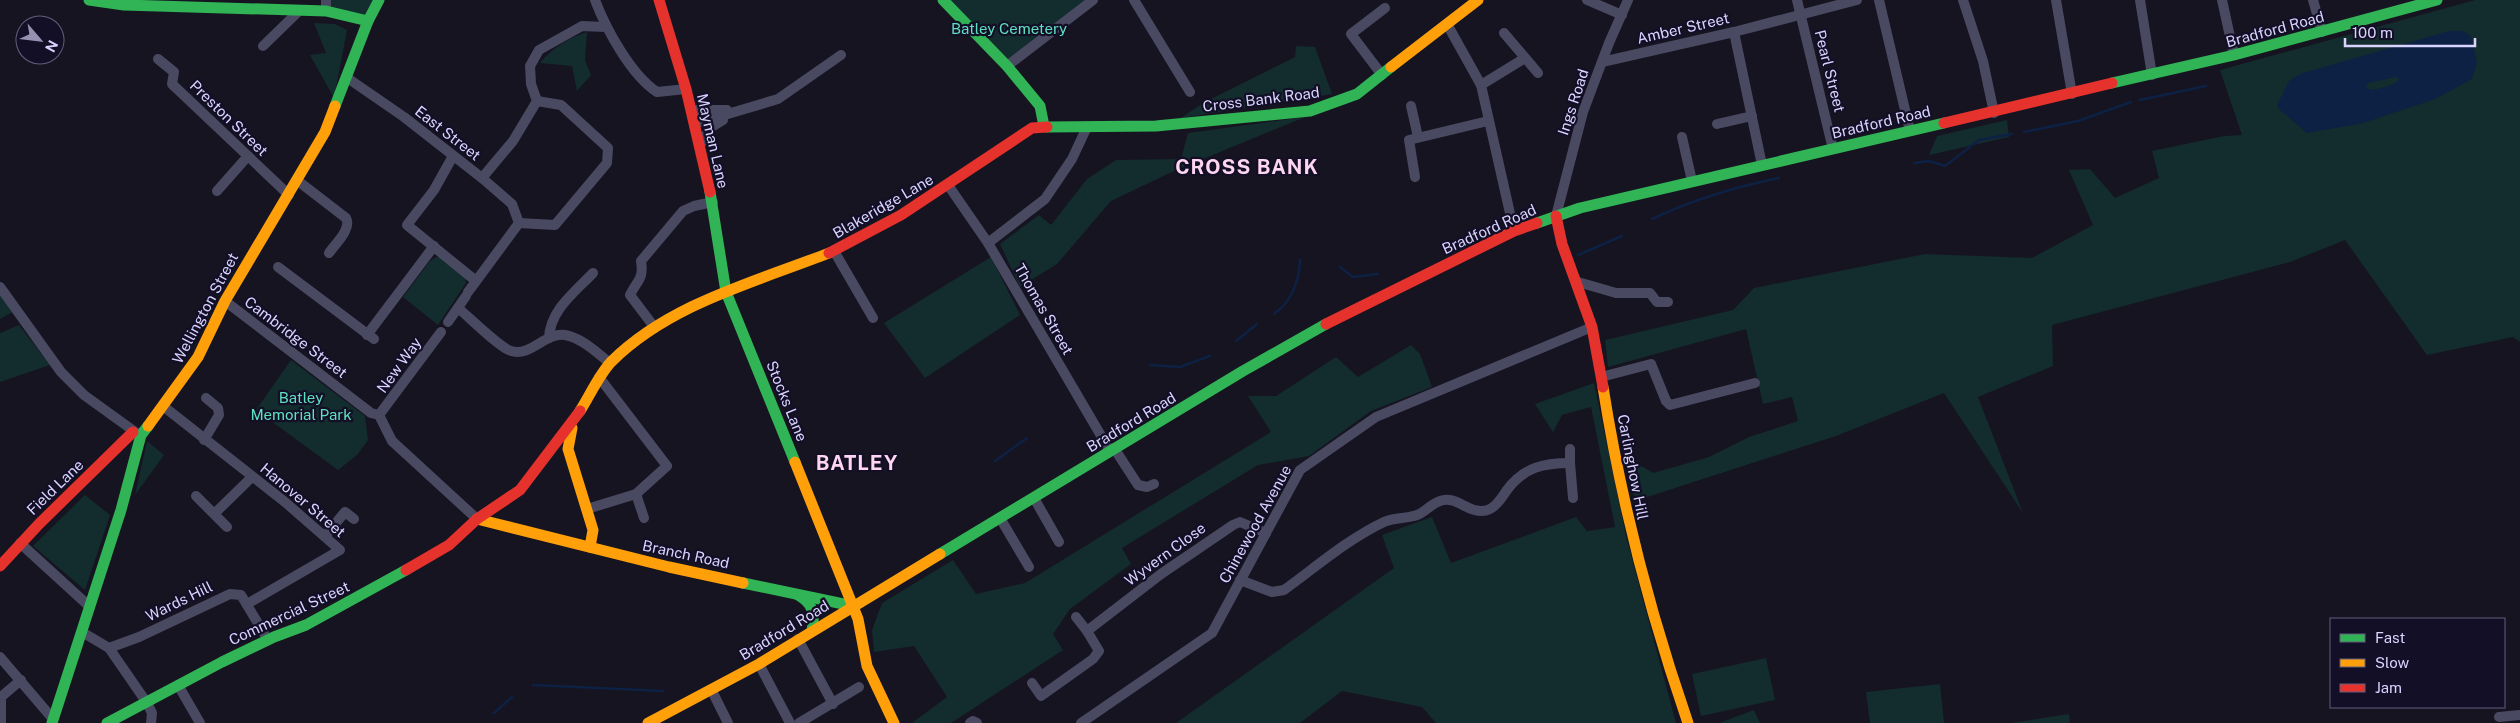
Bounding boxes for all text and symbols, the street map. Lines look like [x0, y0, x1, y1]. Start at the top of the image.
street label: Bradford Road [2224, 8, 2326, 50]
street label: Amber Street [1635, 9, 1731, 47]
north arrow [15, 15, 65, 65]
scale bar [2345, 15, 2475, 47]
park label: Batley Cemetery [951, 20, 1067, 37]
text: 100 m [2352, 24, 2393, 41]
street label: Pearl Street [1812, 28, 1848, 114]
text: N [42, 38, 61, 55]
street label: Ings Road [1554, 67, 1592, 137]
street label: Preston Street [187, 77, 271, 159]
street label: Cross Bank Road [1201, 83, 1321, 115]
street label: Mayman Lane [694, 92, 732, 190]
street label: East Street [412, 102, 484, 164]
street label: Bradford Road [1830, 102, 1932, 142]
district label: CROSS BANK [1175, 155, 1319, 179]
street label: Blakeridge Lane [830, 170, 936, 242]
street label: Bradford Road [1439, 201, 1539, 257]
street label: Wellington Street [169, 250, 241, 366]
street label: Thomas Street [1011, 260, 1077, 358]
street label: Cambridge Street [241, 293, 351, 381]
street label: New Way [373, 334, 425, 396]
street label: Stocks Lane [763, 358, 811, 444]
park label: Batley Memorial Park [250, 389, 352, 423]
street label: Bradford Road [1083, 389, 1179, 455]
street label: Carlinghow Hill [1614, 413, 1652, 521]
district label: BATLEY [816, 451, 898, 475]
street label: Field Lane [23, 456, 87, 518]
street label: Hanover Street [257, 459, 349, 541]
street label: Chinewood Avenue [1215, 462, 1295, 586]
street label: Wyvern Close [1121, 519, 1209, 589]
street label: Branch Road [641, 536, 731, 572]
street label: Wards Hill [143, 578, 215, 624]
street label: Commercial Street [226, 578, 352, 648]
street label: Bradford Road [736, 597, 832, 663]
legend [2330, 618, 2505, 708]
text: Fast [2375, 629, 2405, 646]
text: Slow [2375, 654, 2410, 671]
text: Jam [2375, 679, 2402, 696]

